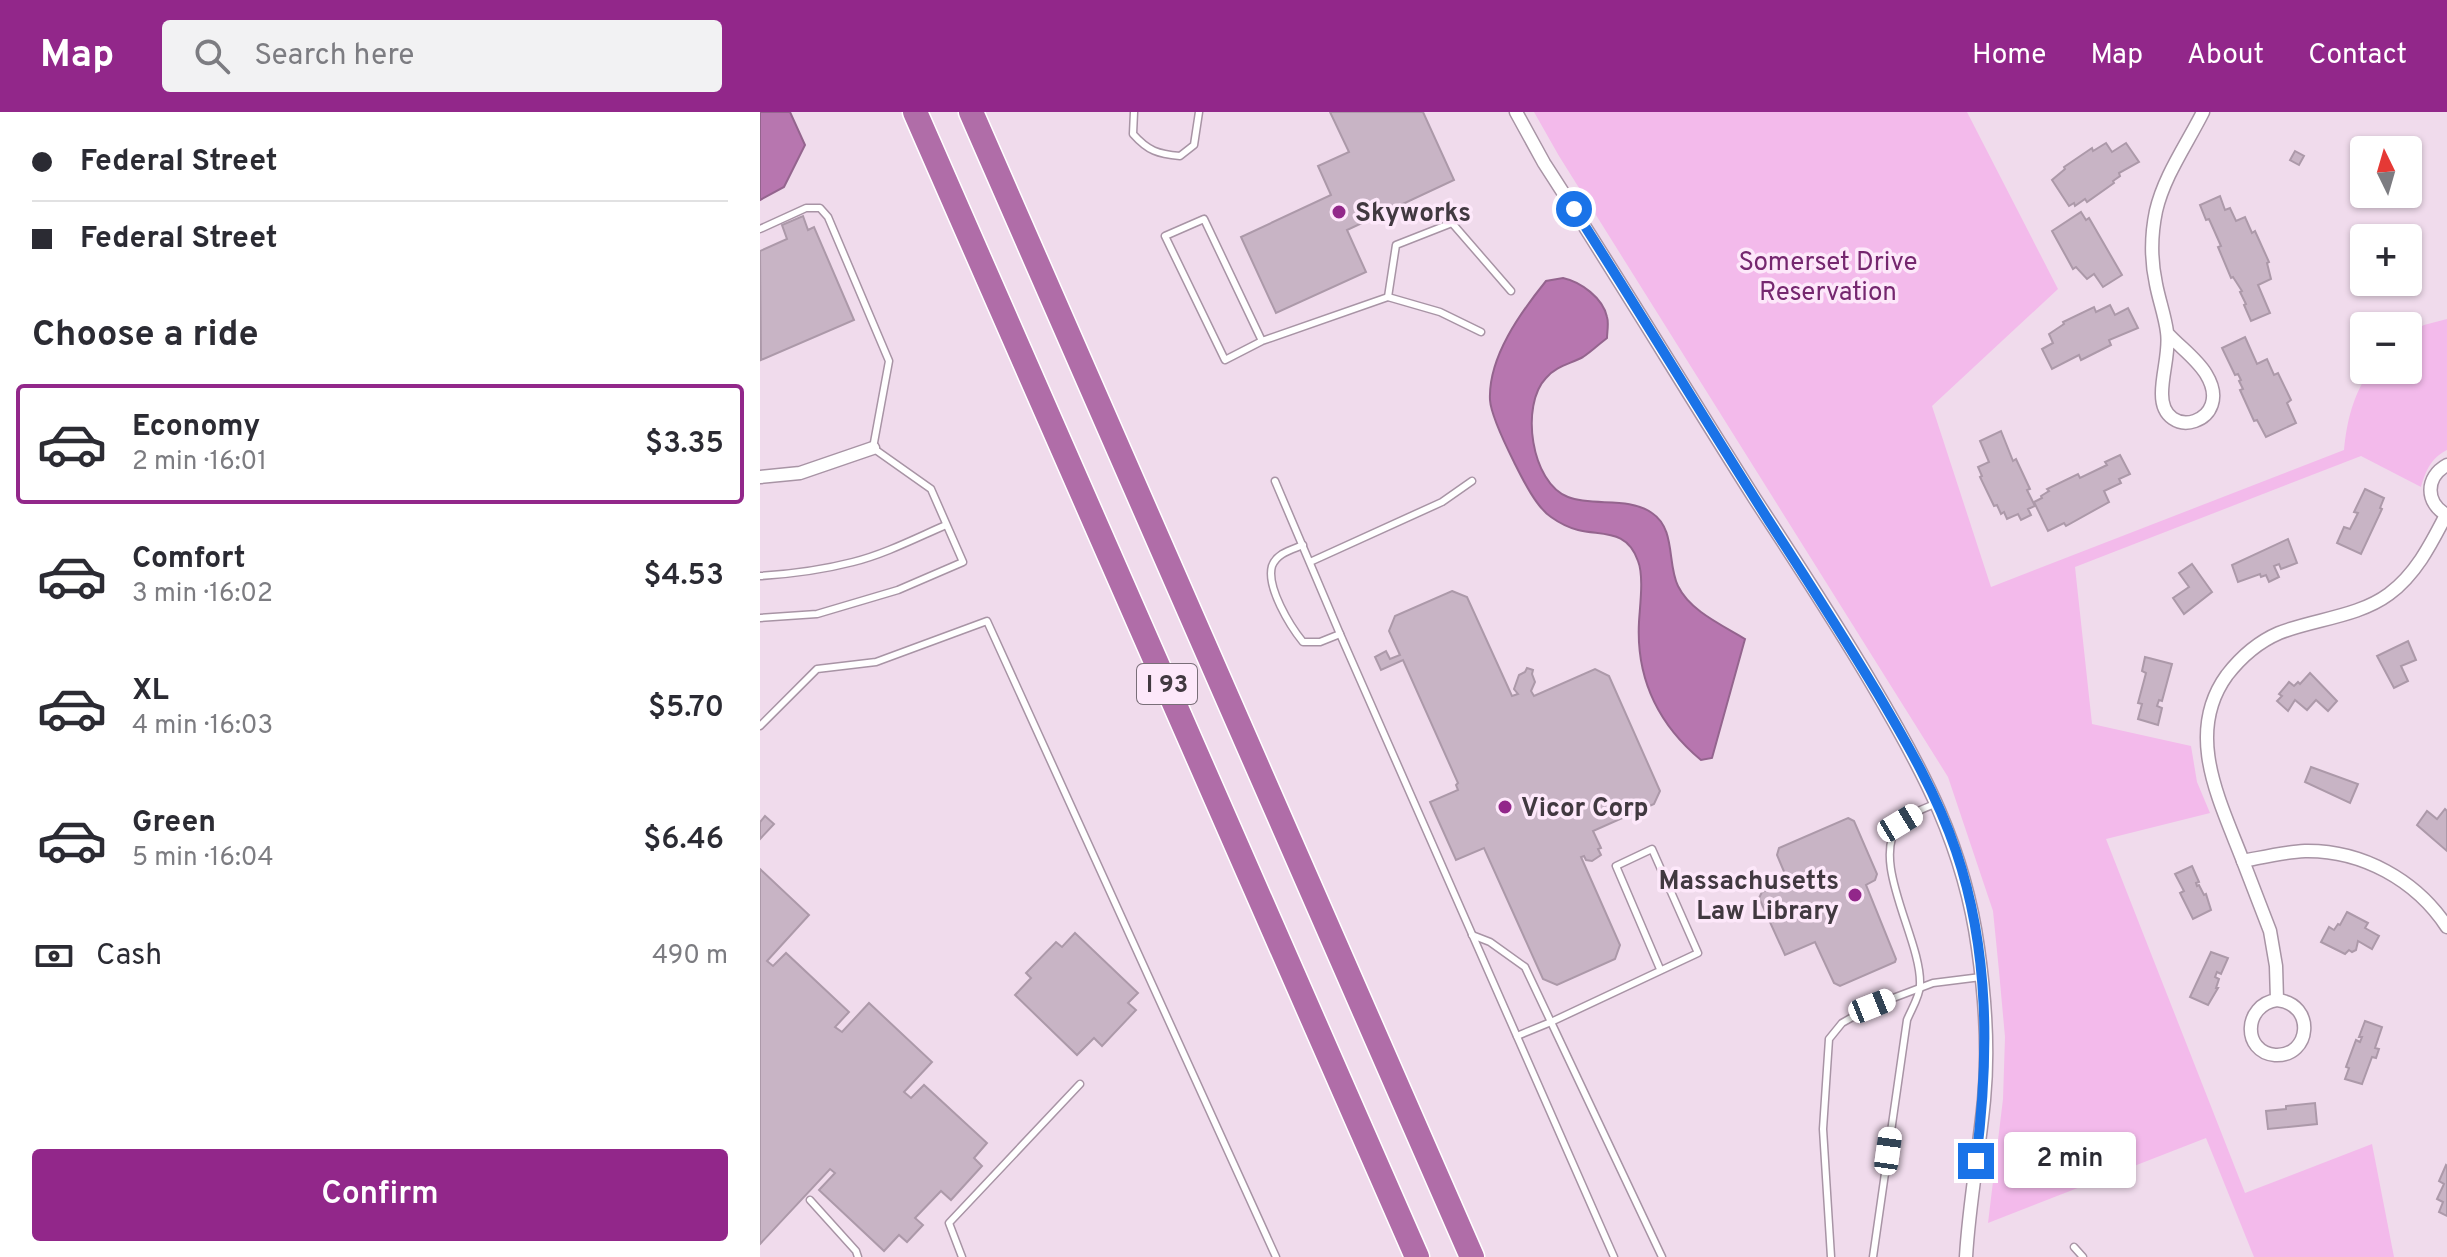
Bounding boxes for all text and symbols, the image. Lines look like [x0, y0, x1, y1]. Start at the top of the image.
search box [162, 20, 722, 92]
text: Map [40, 32, 114, 81]
icon: search [190, 34, 234, 78]
text: Search here [254, 38, 414, 75]
text: Home [1972, 38, 2046, 74]
text: Map [2090, 38, 2143, 74]
text: About [2187, 38, 2264, 74]
text: Contact [2308, 38, 2407, 74]
north arrow [2350, 136, 2422, 208]
map controls [2350, 136, 2422, 384]
text: Federal Street [80, 144, 277, 181]
route start [1556, 191, 1592, 227]
place label: Skyworks [1355, 198, 1471, 231]
marker: Skyworks [1330, 203, 1348, 221]
text: Federal Street [80, 221, 277, 258]
button: + [2350, 224, 2422, 296]
park label: Somerset Drive Reservation [1738, 247, 1918, 310]
button: − [2350, 312, 2422, 384]
text: Choose a ride [32, 313, 258, 359]
icon: car [36, 408, 108, 480]
text: Economy [132, 409, 260, 446]
text: $3.35 [645, 426, 724, 463]
text: 2 min · 16:01 [132, 446, 267, 479]
icon: car [36, 540, 108, 612]
text: Comfort [132, 541, 245, 578]
text: $4.53 [643, 558, 724, 595]
text: 3 min · 16:02 [132, 578, 273, 611]
road number: I 93 [1137, 664, 1197, 704]
icon: car [36, 672, 108, 744]
text: XL [132, 673, 169, 710]
text: $5.70 [648, 690, 724, 727]
text: 4 min · 16:03 [132, 710, 273, 743]
place label: Vicor Corp [1521, 793, 1648, 826]
marker: Vicor Corp [1496, 798, 1514, 816]
car [1873, 800, 1927, 846]
icon: car [36, 804, 108, 876]
text: Green [132, 805, 216, 842]
text: $6.46 [643, 822, 724, 859]
text: 5 min · 16:04 [132, 842, 274, 875]
place label: Massachusetts Law Library [1659, 866, 1839, 929]
marker: Massachusetts Law Library [1846, 886, 1864, 904]
icon: cash [32, 934, 76, 978]
text: Cash [96, 938, 162, 975]
text: 490 m [652, 940, 728, 973]
car [1845, 986, 1899, 1026]
car [1873, 1126, 1903, 1176]
callout: 2 min [2004, 1133, 2136, 1189]
route end [1958, 1143, 1994, 1179]
text: 2 min [2036, 1143, 2104, 1176]
button: Confirm [32, 1149, 728, 1241]

